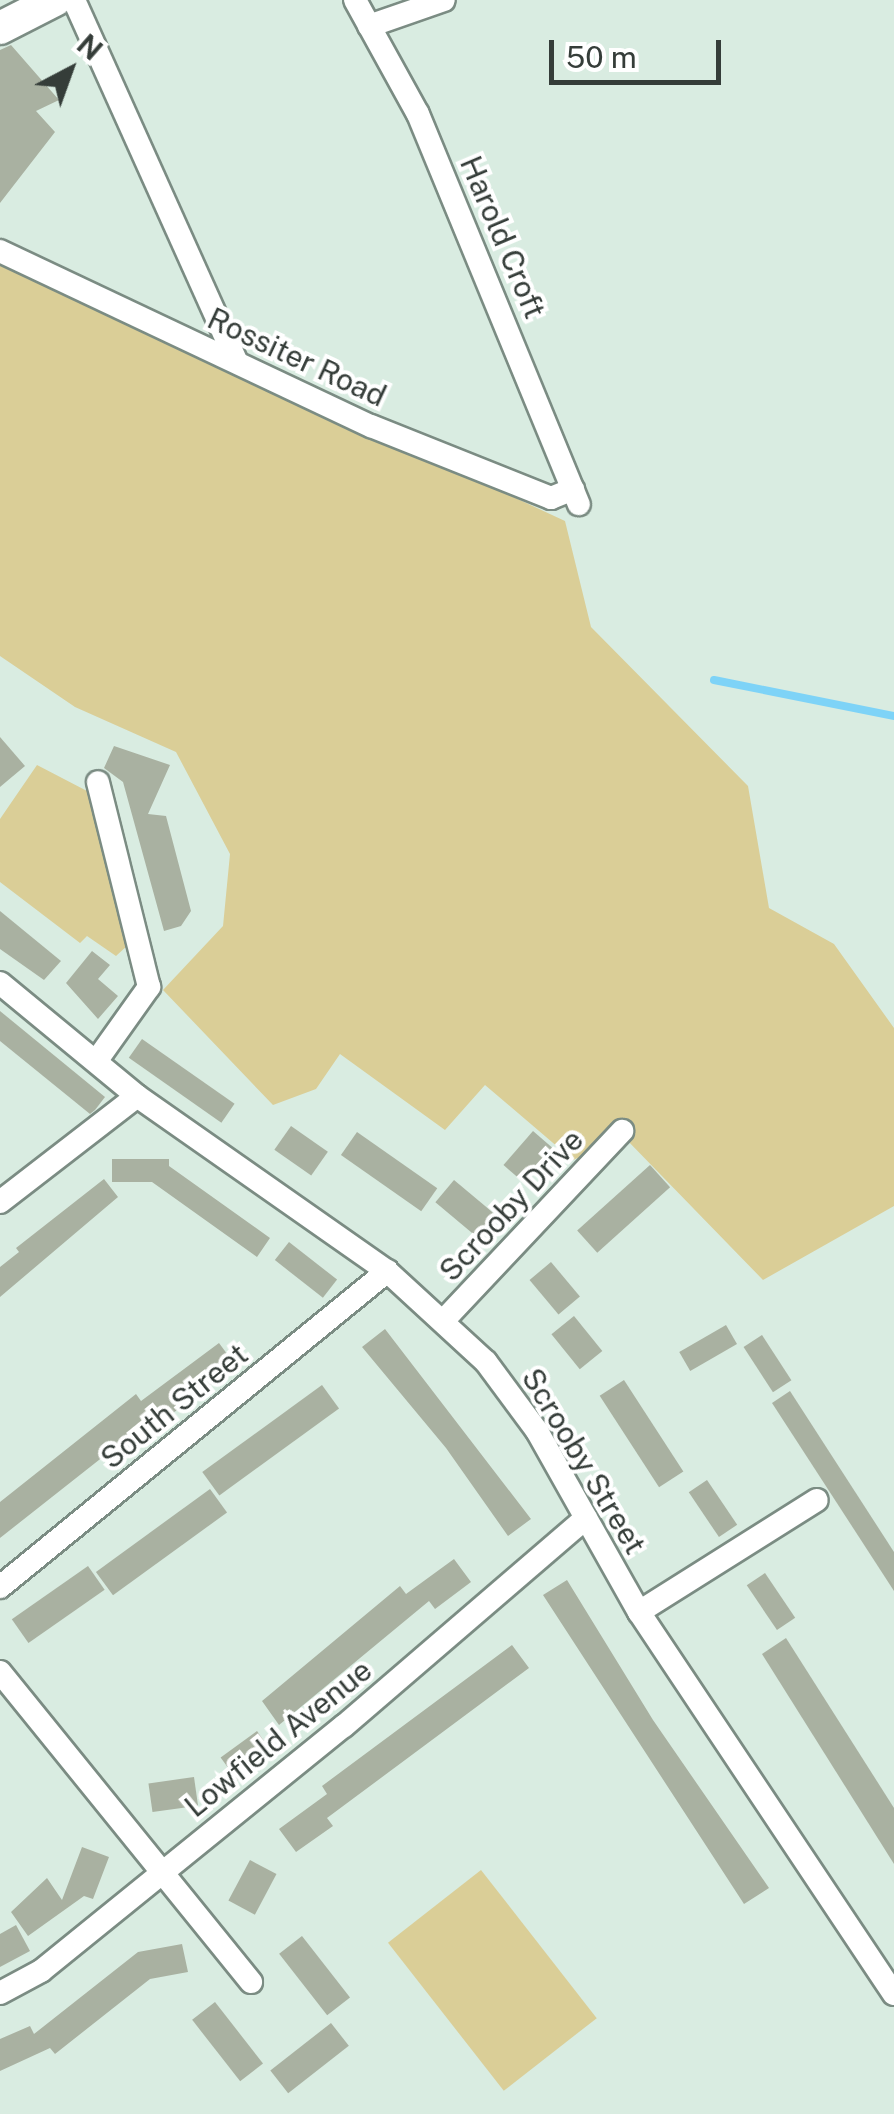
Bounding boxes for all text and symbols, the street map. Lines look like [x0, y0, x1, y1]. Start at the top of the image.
north arrow [20, 20, 120, 120]
scale bar [554, 20, 726, 82]
text: N [71, 27, 109, 67]
text: 50 m [566, 39, 637, 75]
street label: Harold Croft [453, 151, 553, 323]
street label: Rossiter Road [202, 300, 392, 414]
street label: Scrooby Drive [432, 1122, 590, 1288]
street label: South Street [93, 1336, 255, 1476]
street label: Scrooby Street [514, 1362, 654, 1560]
street label: Lowfield Avenue [177, 1652, 379, 1824]

